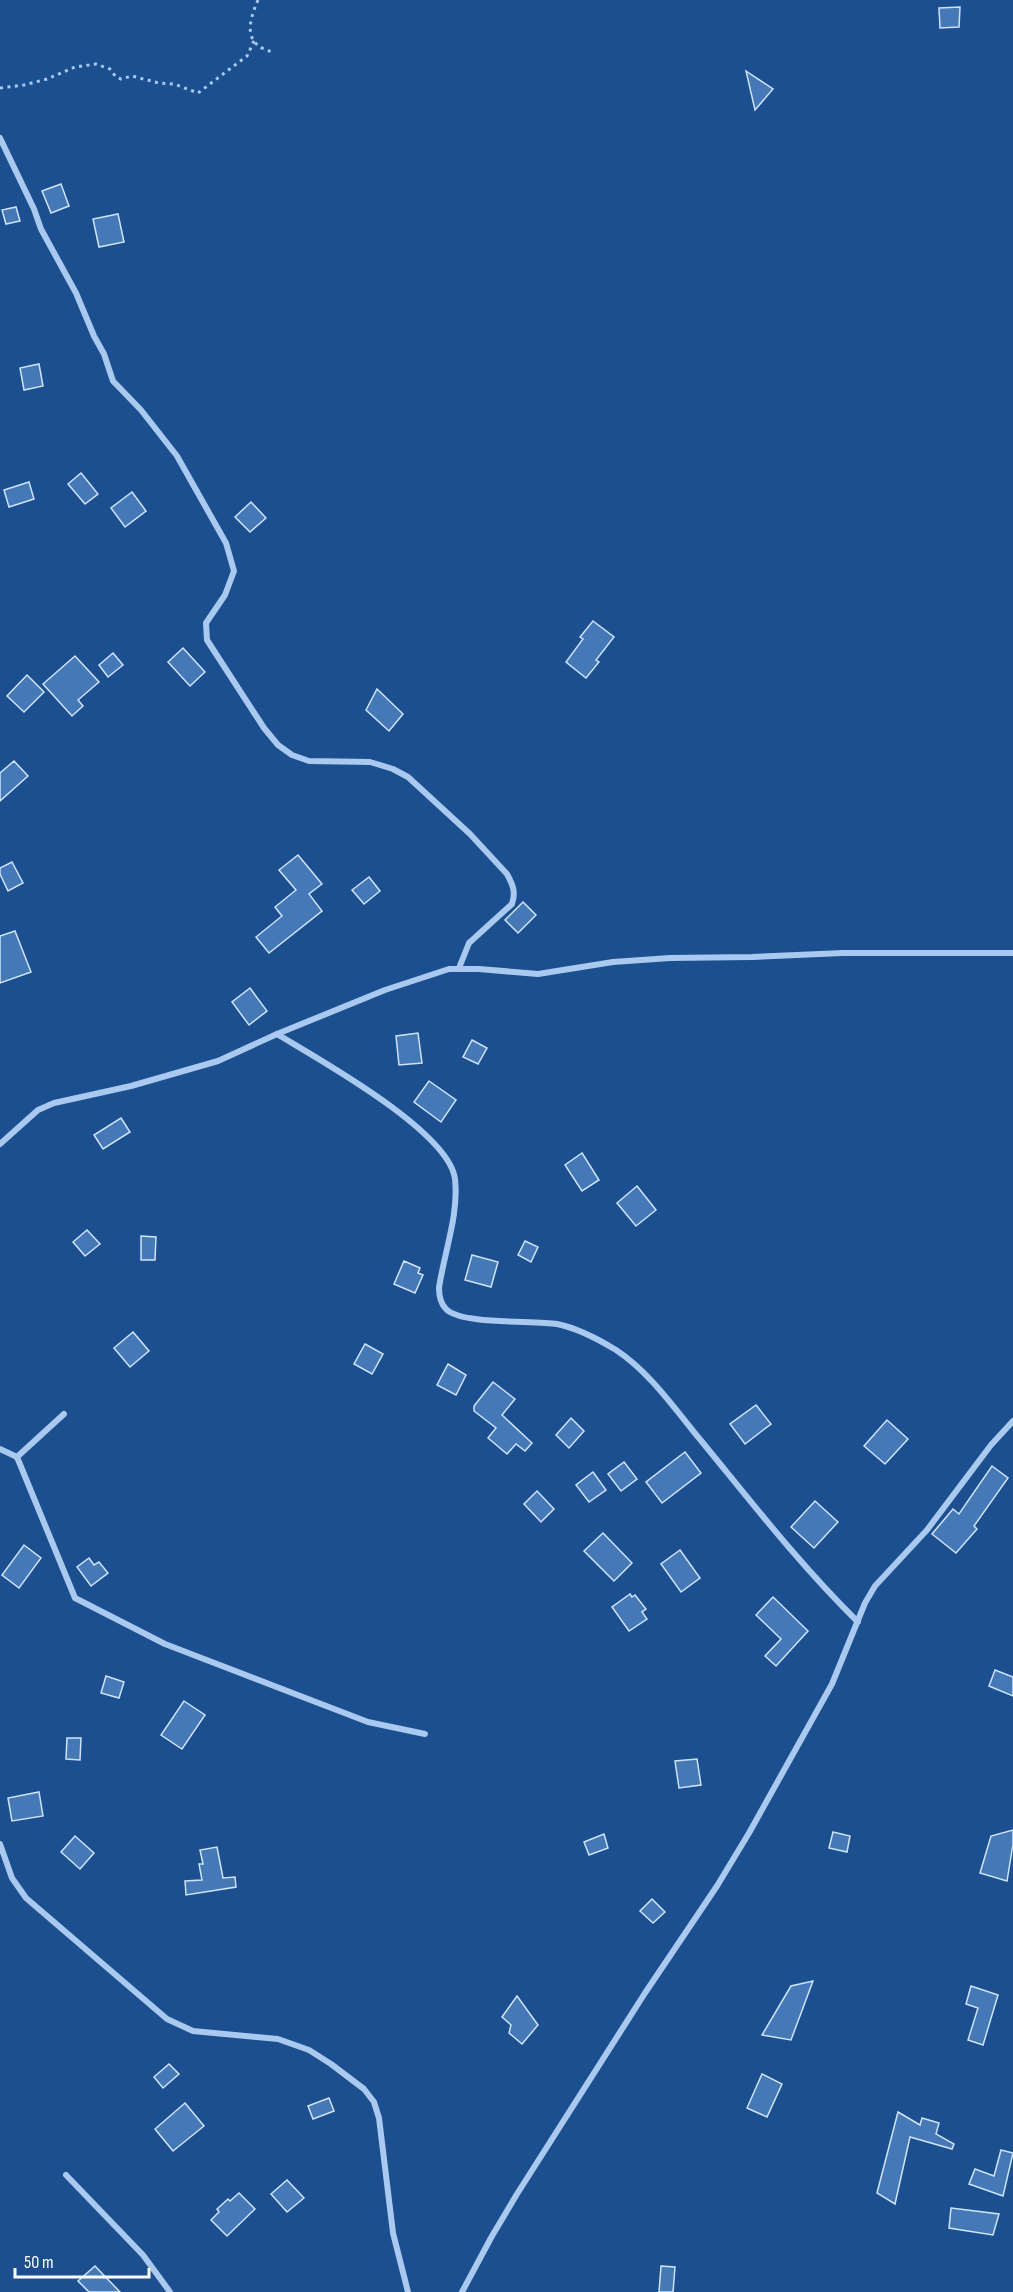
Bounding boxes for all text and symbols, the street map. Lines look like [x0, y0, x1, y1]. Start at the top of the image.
scale bar [15, 2241, 148, 2279]
text: 50 m [24, 2252, 54, 2273]

